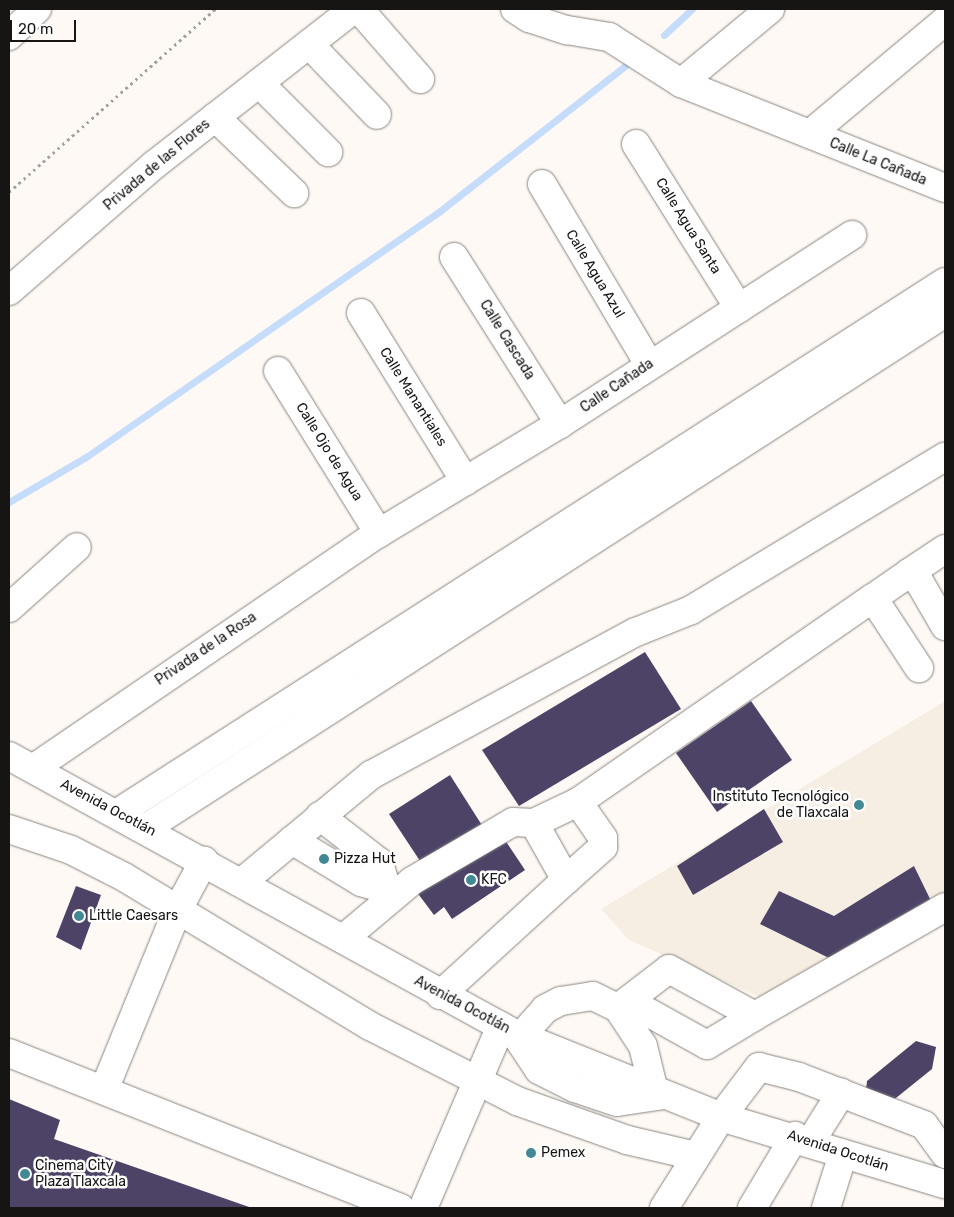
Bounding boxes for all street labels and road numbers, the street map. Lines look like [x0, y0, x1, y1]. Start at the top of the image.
street label: Privada de las Flores [100, 116, 214, 214]
street label: Calle La Cañada [827, 135, 929, 189]
street label: Calle Agua Santa [652, 175, 724, 277]
street label: Calle Agua Azul [562, 227, 628, 321]
street label: Calle Cascada [476, 297, 538, 383]
street label: Calle Manantiales [376, 344, 450, 450]
street label: Calle Cañada [577, 355, 657, 417]
street label: Calle Ojo de Agua [292, 400, 366, 504]
street label: Privada de la Rosa [152, 609, 260, 689]
street label: Avenida Ocotlán [57, 776, 159, 840]
street label: Avenida Ocotlán [411, 973, 513, 1037]
street label: Avenida Ocotlán [785, 1127, 891, 1175]

